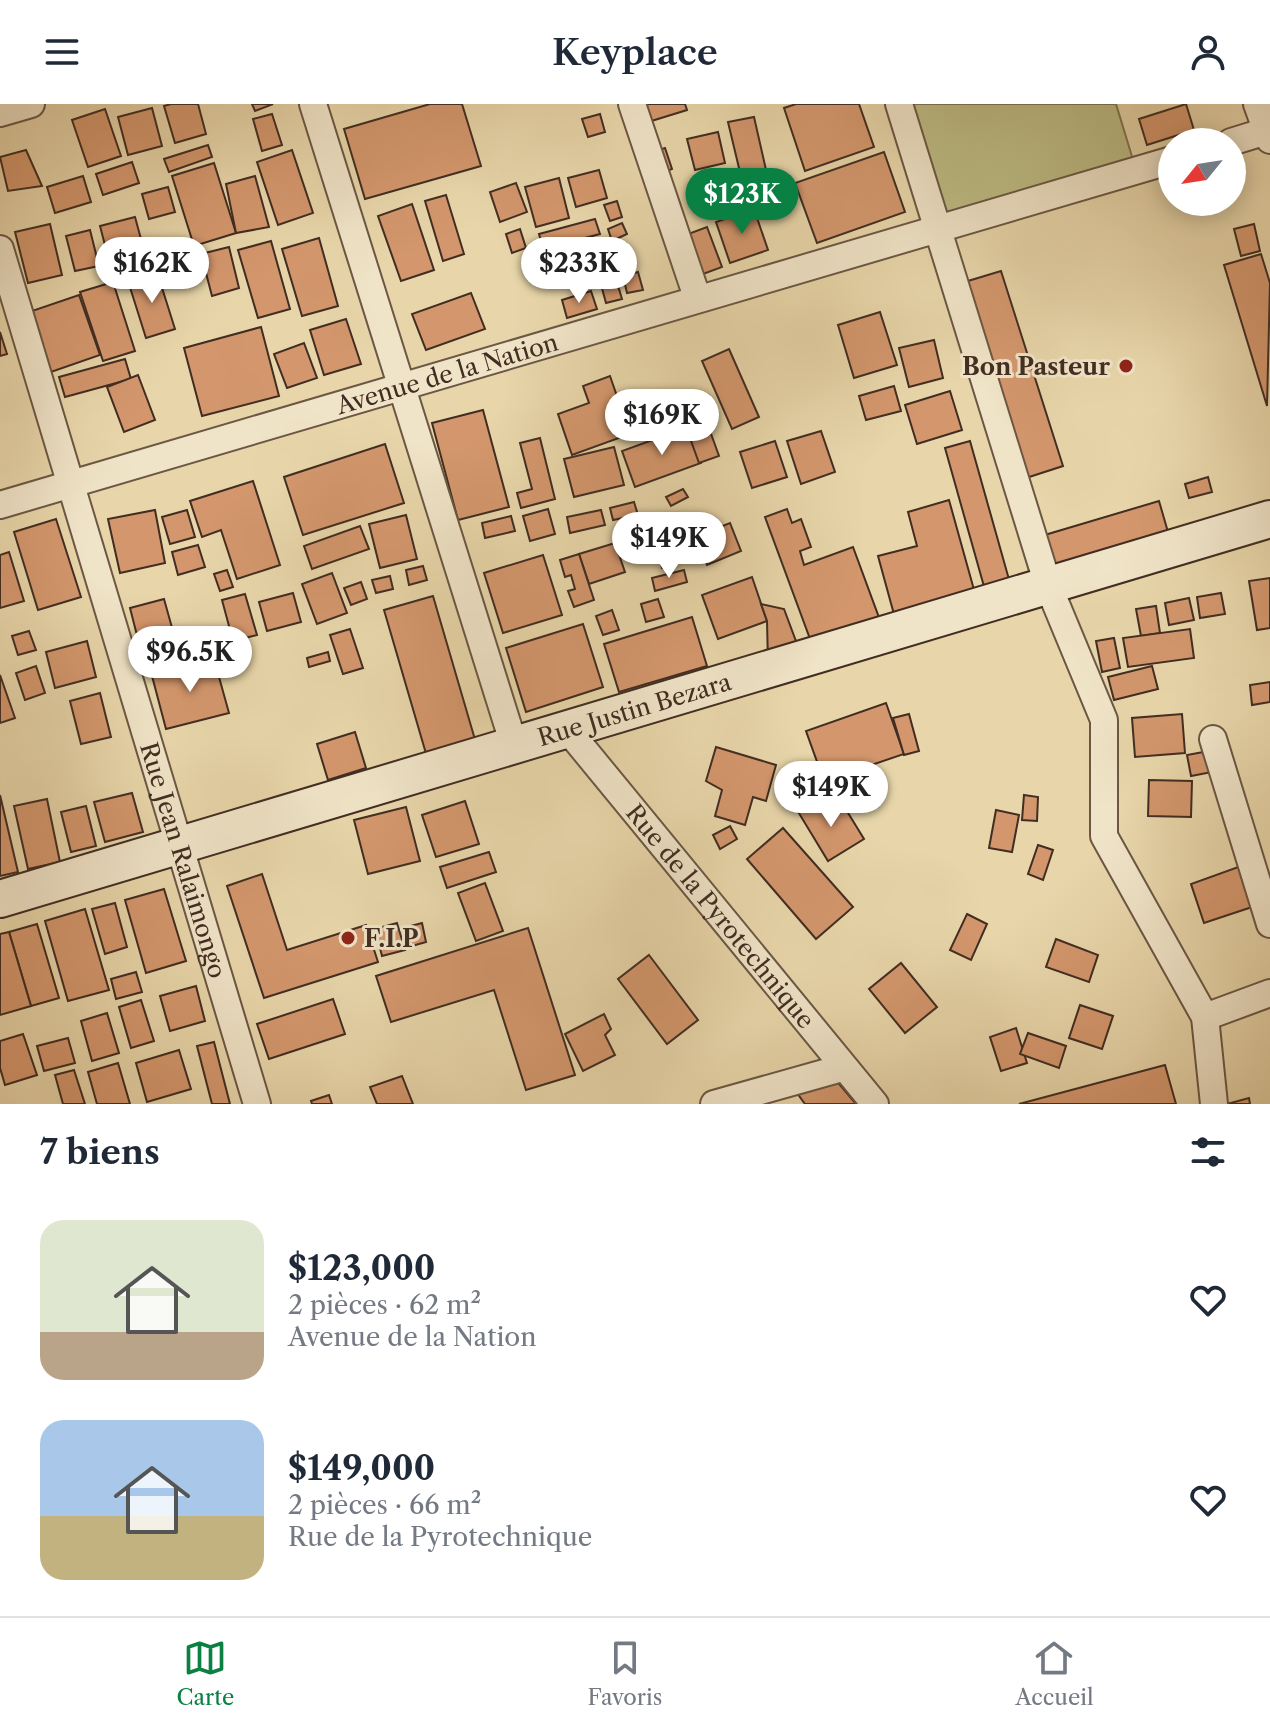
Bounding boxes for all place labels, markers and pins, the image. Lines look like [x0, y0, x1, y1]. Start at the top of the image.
pin: $123K [686, 168, 798, 236]
pin: $162K [96, 237, 208, 305]
pin: $233K [523, 237, 635, 305]
place label: Bon Pasteur [962, 352, 1110, 381]
marker: Bon Pasteur [1117, 357, 1135, 375]
pin: $169K [606, 389, 718, 457]
pin: $149K [613, 512, 725, 580]
pin: $96.5K [125, 626, 255, 694]
pin: $149K [775, 761, 887, 829]
place label: F.I.P [364, 924, 418, 953]
marker: F.I.P [339, 929, 357, 947]

